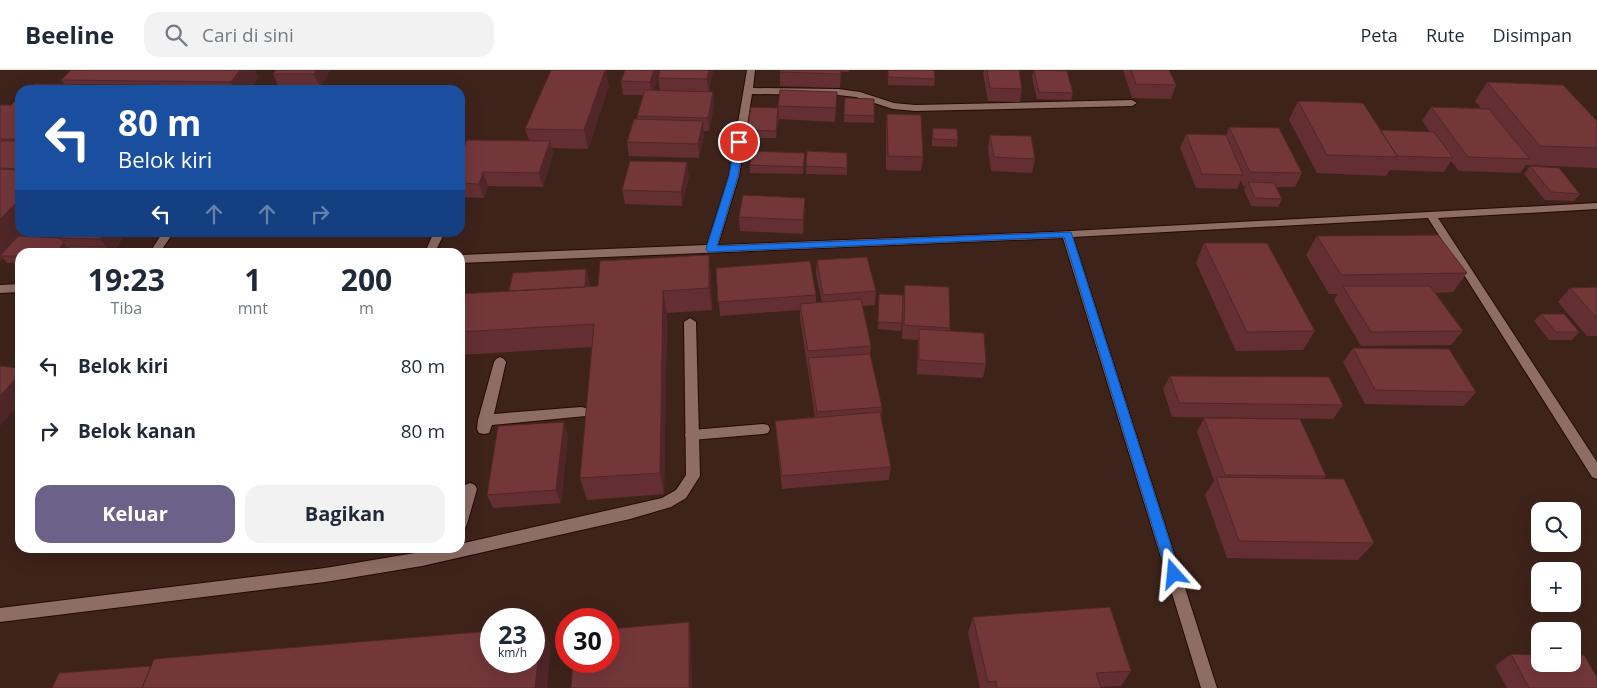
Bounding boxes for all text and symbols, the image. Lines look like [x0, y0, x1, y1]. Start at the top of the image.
search box [144, 12, 494, 57]
text: Beeline [25, 18, 114, 51]
icon: search [162, 21, 190, 49]
text: Cari di sini [202, 22, 294, 48]
text: Peta [1361, 23, 1398, 47]
text: Rute [1426, 23, 1465, 47]
text: Disimpan [1493, 23, 1572, 47]
text: 80 m [118, 99, 201, 146]
icon: left [35, 105, 100, 170]
pin [718, 121, 760, 163]
icon: arrive [725, 128, 753, 156]
text: Belok kiri [118, 144, 212, 174]
icon: left [147, 200, 175, 228]
icon: ahead [200, 200, 228, 228]
icon: ahead [253, 200, 281, 228]
icon: right [306, 200, 334, 228]
text: 19:23 [88, 259, 165, 300]
text: 1 [244, 259, 261, 300]
text: 200 [341, 259, 392, 300]
text: Tiba [111, 297, 142, 319]
text: mnt [238, 297, 268, 319]
text: m [359, 297, 374, 319]
icon: left [35, 352, 63, 380]
text: Belok kiri [78, 353, 168, 379]
text: 80 m [401, 353, 445, 379]
icon: right [35, 417, 63, 445]
text: Belok kanan [78, 418, 196, 444]
text: 80 m [401, 418, 445, 444]
button: Keluar [35, 485, 235, 543]
button: Bagikan [245, 485, 445, 543]
map controls [1531, 502, 1581, 672]
button: search [1531, 502, 1581, 552]
position arrow [1147, 547, 1199, 599]
button: + [1531, 562, 1581, 612]
speed limit sign: 30 [555, 608, 620, 673]
text: 23 [498, 617, 527, 651]
button: − [1531, 622, 1581, 672]
text: km/h [498, 644, 527, 661]

